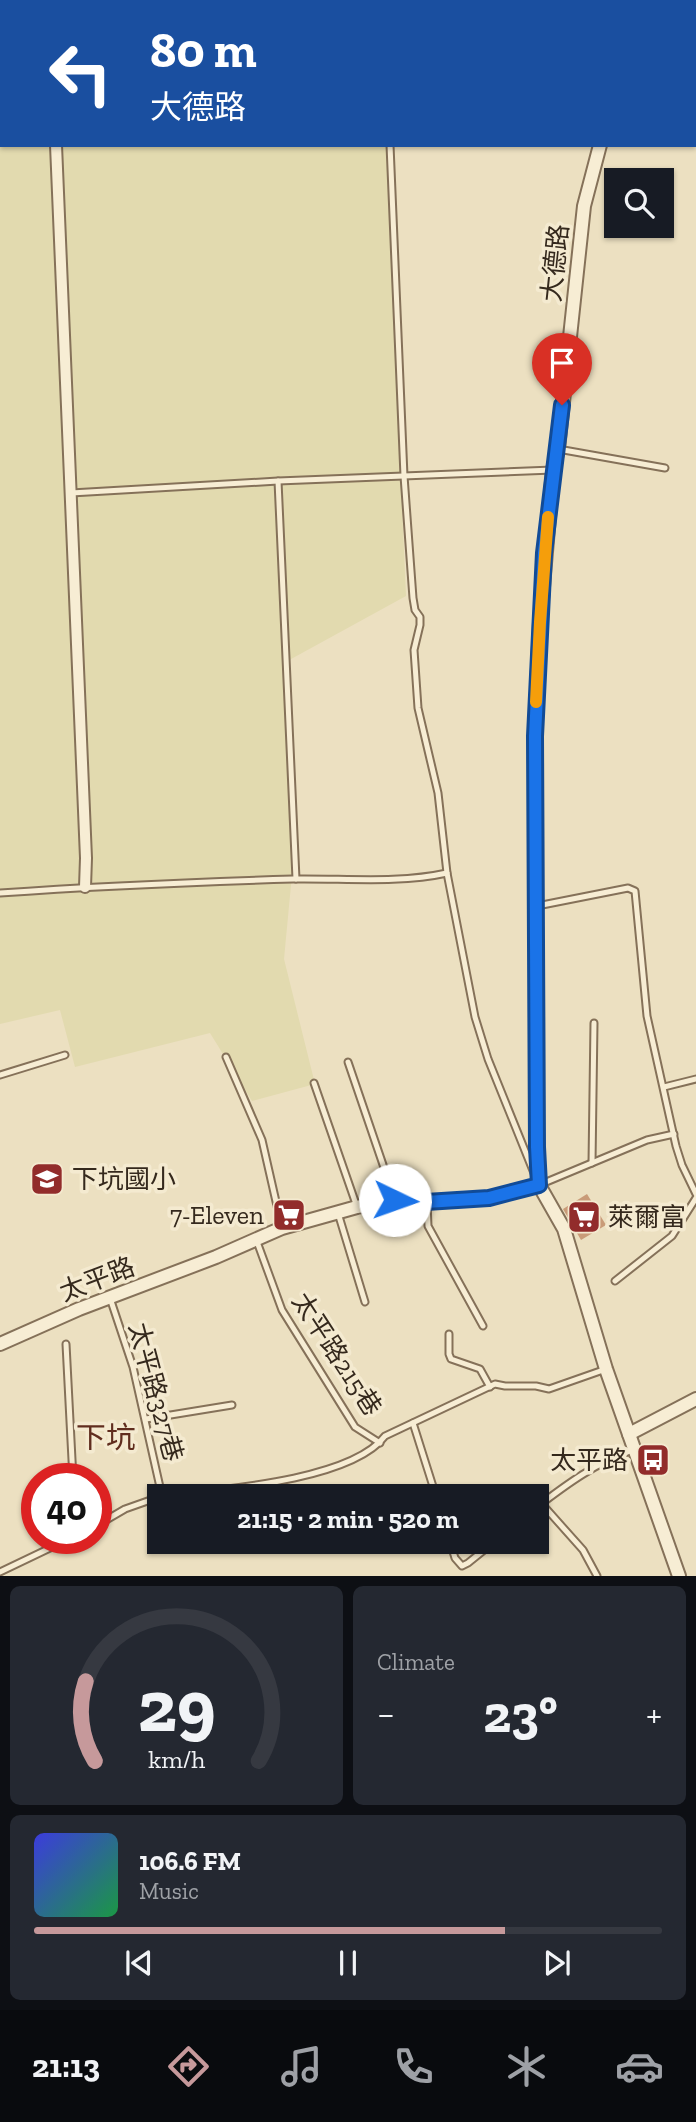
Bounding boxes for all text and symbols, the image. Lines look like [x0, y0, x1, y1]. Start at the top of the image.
text: 80 m [150, 21, 257, 80]
icon: left [35, 28, 126, 119]
text: 大德路 [150, 88, 246, 126]
map controls [604, 168, 674, 238]
button: search [604, 168, 674, 238]
street label: 大德路 [535, 223, 575, 303]
pin [532, 333, 592, 405]
icon: arrive [543, 344, 581, 382]
school or university icon: 下坑國小 [28, 1160, 66, 1198]
place label: 下坑國小 [72, 1163, 176, 1195]
position arrow [358, 1163, 432, 1237]
supermarket icon: 7-Eleven [270, 1196, 308, 1234]
supermarket icon: 萊爾富 [565, 1198, 603, 1236]
place label: 7-Eleven [170, 1199, 264, 1231]
place label: 萊爾富 [608, 1201, 686, 1233]
street label: 太平路 [55, 1250, 139, 1308]
street label: 太平路215巷 [285, 1286, 389, 1422]
street label: 太平路327巷 [122, 1319, 190, 1465]
district label: 下坑 [76, 1420, 136, 1456]
bus stop icon: 太平路 [634, 1441, 672, 1479]
place label: 太平路 [550, 1444, 628, 1476]
speed limit sign: 40 [21, 1463, 112, 1554]
text: 21:15 · 2 min · 520 m [237, 1503, 459, 1535]
text: Climate [377, 1648, 455, 1676]
text: 29 [137, 1663, 216, 1751]
text: 23° [483, 1683, 558, 1745]
text: − [377, 1691, 395, 1737]
text: + [646, 1691, 662, 1737]
text: km/h [148, 1744, 205, 1774]
text: 106.6 FM [139, 1845, 241, 1877]
text: Music [139, 1877, 199, 1905]
icon: previous [120, 1944, 158, 1982]
icon: pause [329, 1944, 367, 1982]
icon: next [538, 1944, 576, 1982]
icon: directions [164, 2042, 213, 2091]
icon: music [277, 2042, 326, 2091]
icon: phone [389, 2042, 438, 2091]
icon: climate [502, 2042, 551, 2091]
icon: car [615, 2042, 664, 2091]
text: 21:13 [32, 2047, 100, 2085]

